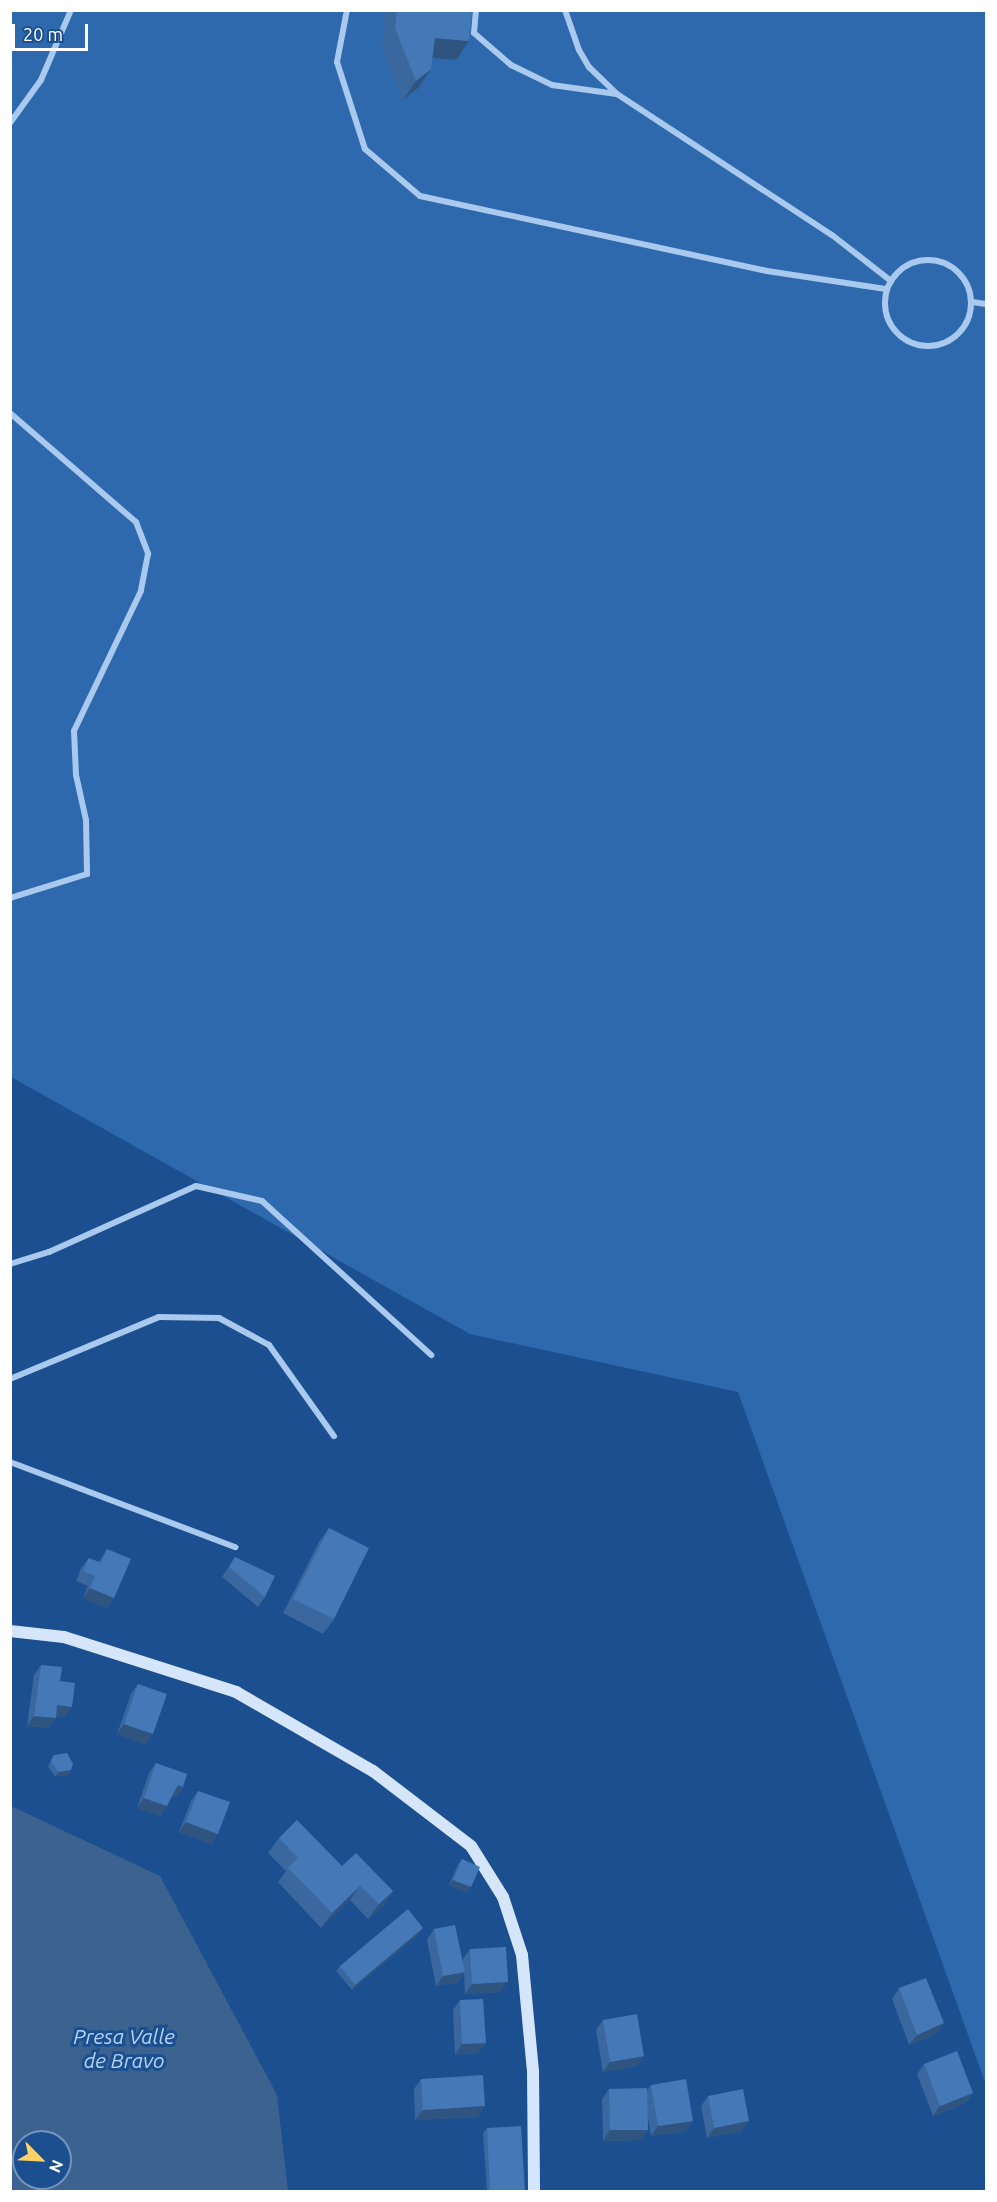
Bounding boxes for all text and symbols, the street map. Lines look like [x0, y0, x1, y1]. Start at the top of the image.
scale bar [15, 12, 92, 50]
text: 20 m [23, 24, 63, 44]
water label: Presa Valle de Bravo [73, 2023, 175, 2073]
north arrow [12, 2130, 72, 2190]
text: N [46, 2157, 67, 2176]

